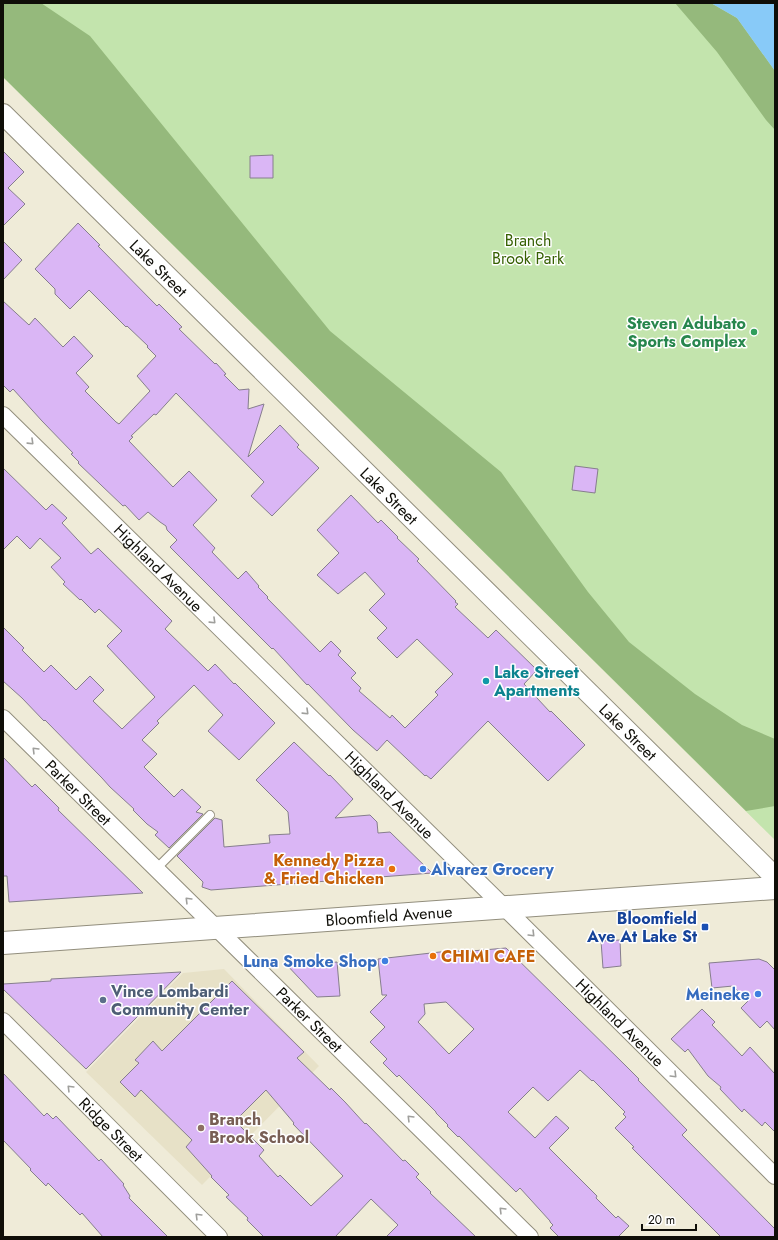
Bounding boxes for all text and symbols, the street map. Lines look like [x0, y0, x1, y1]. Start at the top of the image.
park label: Branch Brook Park [492, 229, 565, 270]
street label: Lake Street [125, 234, 193, 302]
place label: Steven Adubato Sports Complex [627, 312, 746, 353]
marker: Steven Adubato Sports Complex [749, 327, 759, 337]
one-way arrow [26, 437, 34, 445]
street label: Lake Street [355, 462, 423, 530]
street label: Highland Avenue [109, 519, 208, 617]
one-way arrow [209, 616, 216, 624]
place label: Lake Street Apartments [493, 661, 580, 702]
marker: Lake Street Apartments [481, 676, 491, 686]
street label: Lake Street [594, 698, 662, 766]
one-way arrow [301, 707, 309, 715]
street label: Highland Avenue [340, 746, 439, 844]
one-way arrow [32, 747, 40, 755]
street label: Parker Street [40, 754, 117, 831]
place label: Kennedy Pizza & Fried Chicken [264, 849, 384, 890]
place label: Alvarez Grocery [430, 858, 554, 881]
marker: Kennedy Pizza & Fried Chicken [387, 864, 397, 874]
marker: Alvarez Grocery [418, 864, 428, 874]
one-way arrow [185, 897, 193, 905]
street label: Bloomfield Avenue [325, 900, 453, 931]
place label: Bloomfield Ave At Lake St [586, 907, 698, 948]
marker: Bloomfield Ave At Lake St [700, 922, 710, 932]
one-way arrow [527, 929, 535, 937]
place label: CHIMI CAFE [441, 945, 535, 968]
place label: Luna Smoke Shop [243, 950, 377, 973]
marker: CHIMI CAFE [428, 951, 438, 961]
marker: Luna Smoke Shop [380, 956, 390, 966]
street label: Highland Avenue [571, 973, 670, 1072]
place label: Vince Lombardi Community Center [110, 980, 250, 1021]
street label: Parker Street [271, 981, 348, 1058]
place label: Meineke [686, 983, 750, 1006]
marker: Meineke [753, 989, 763, 999]
marker: Vince Lombardi Community Center [98, 995, 108, 1005]
one-way arrow [669, 1070, 677, 1078]
one-way arrow [67, 1085, 75, 1093]
street label: Ridge Street [74, 1092, 149, 1167]
place label: Branch Brook School [209, 1108, 309, 1149]
one-way arrow [407, 1115, 415, 1123]
marker: Branch Brook School [196, 1123, 206, 1133]
scale bar [642, 1206, 696, 1232]
one-way arrow [499, 1207, 507, 1214]
text: 20 m [648, 1211, 675, 1229]
one-way arrow [195, 1213, 203, 1221]

